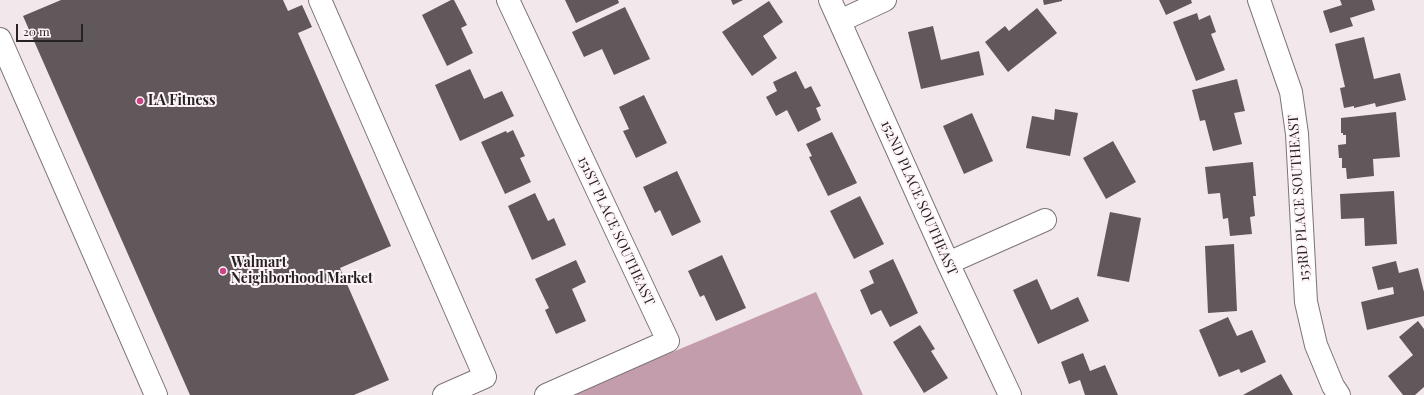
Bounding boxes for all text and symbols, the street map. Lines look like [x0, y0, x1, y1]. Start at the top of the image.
scale bar [18, 16, 85, 42]
text: 20 m [23, 23, 50, 39]
place label: LA Fitness [148, 93, 215, 109]
marker: LA Fitness [135, 96, 145, 106]
street label: 153RD PLACE SOUTHEAST [1285, 114, 1313, 282]
street label: 152ND PLACE SOUTHEAST [877, 118, 961, 278]
street label: 151ST PLACE SOUTHEAST [574, 154, 658, 308]
place label: Walmart Neighborhood Market [231, 255, 373, 288]
marker: Walmart Neighborhood Market [218, 266, 228, 276]

